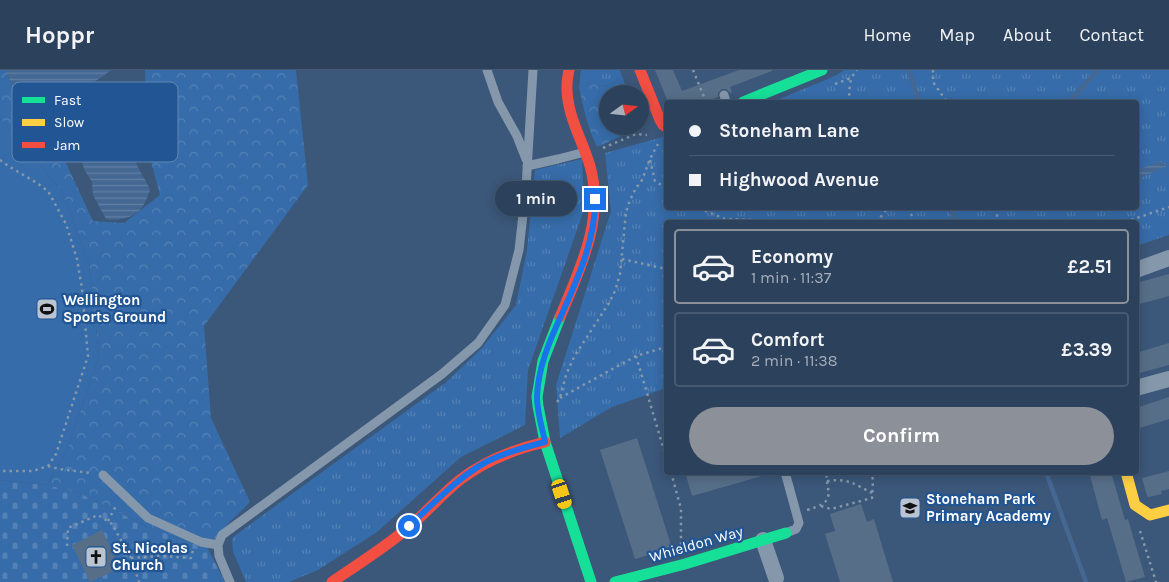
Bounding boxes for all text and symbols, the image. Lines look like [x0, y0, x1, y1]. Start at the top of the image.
text: Hoppr [25, 21, 94, 49]
text: Home [863, 24, 911, 46]
text: Map [939, 24, 975, 46]
text: About [1003, 24, 1052, 46]
text: Contact [1080, 24, 1144, 46]
legend [12, 82, 178, 162]
north arrow [599, 85, 649, 135]
map controls [599, 85, 649, 135]
text: Fast [54, 92, 81, 109]
text: Slow [54, 114, 84, 131]
text: Stoneham Lane [719, 120, 859, 142]
text: Jam [54, 137, 80, 154]
text: Highwood Avenue [719, 169, 879, 191]
callout: 1 min [495, 182, 578, 216]
route end [584, 188, 606, 210]
text: 1 min [516, 189, 556, 208]
icon: car [691, 244, 736, 289]
text: Economy [751, 246, 833, 268]
text: £2.51 [1067, 256, 1112, 278]
text: 1 min · 11:37 [751, 268, 831, 287]
place label: Wellington Sports Ground [63, 291, 166, 326]
sports icon: Wellington Sports Ground [35, 297, 59, 321]
icon: car [691, 327, 736, 372]
text: Comfort [751, 329, 825, 351]
text: £3.39 [1061, 339, 1112, 361]
text: 2 min · 11:38 [751, 351, 837, 370]
button: Confirm [689, 407, 1114, 465]
car [550, 477, 573, 511]
place label: Stoneham Park Primary Academy [926, 490, 1051, 525]
school or university icon: Stoneham Park Primary Academy [898, 496, 922, 520]
route start [398, 515, 420, 537]
street label: Whieldon Way [647, 522, 745, 566]
place label: St. Nicolas Church [112, 539, 188, 574]
church icon: St. Nicolas Church [84, 545, 108, 569]

